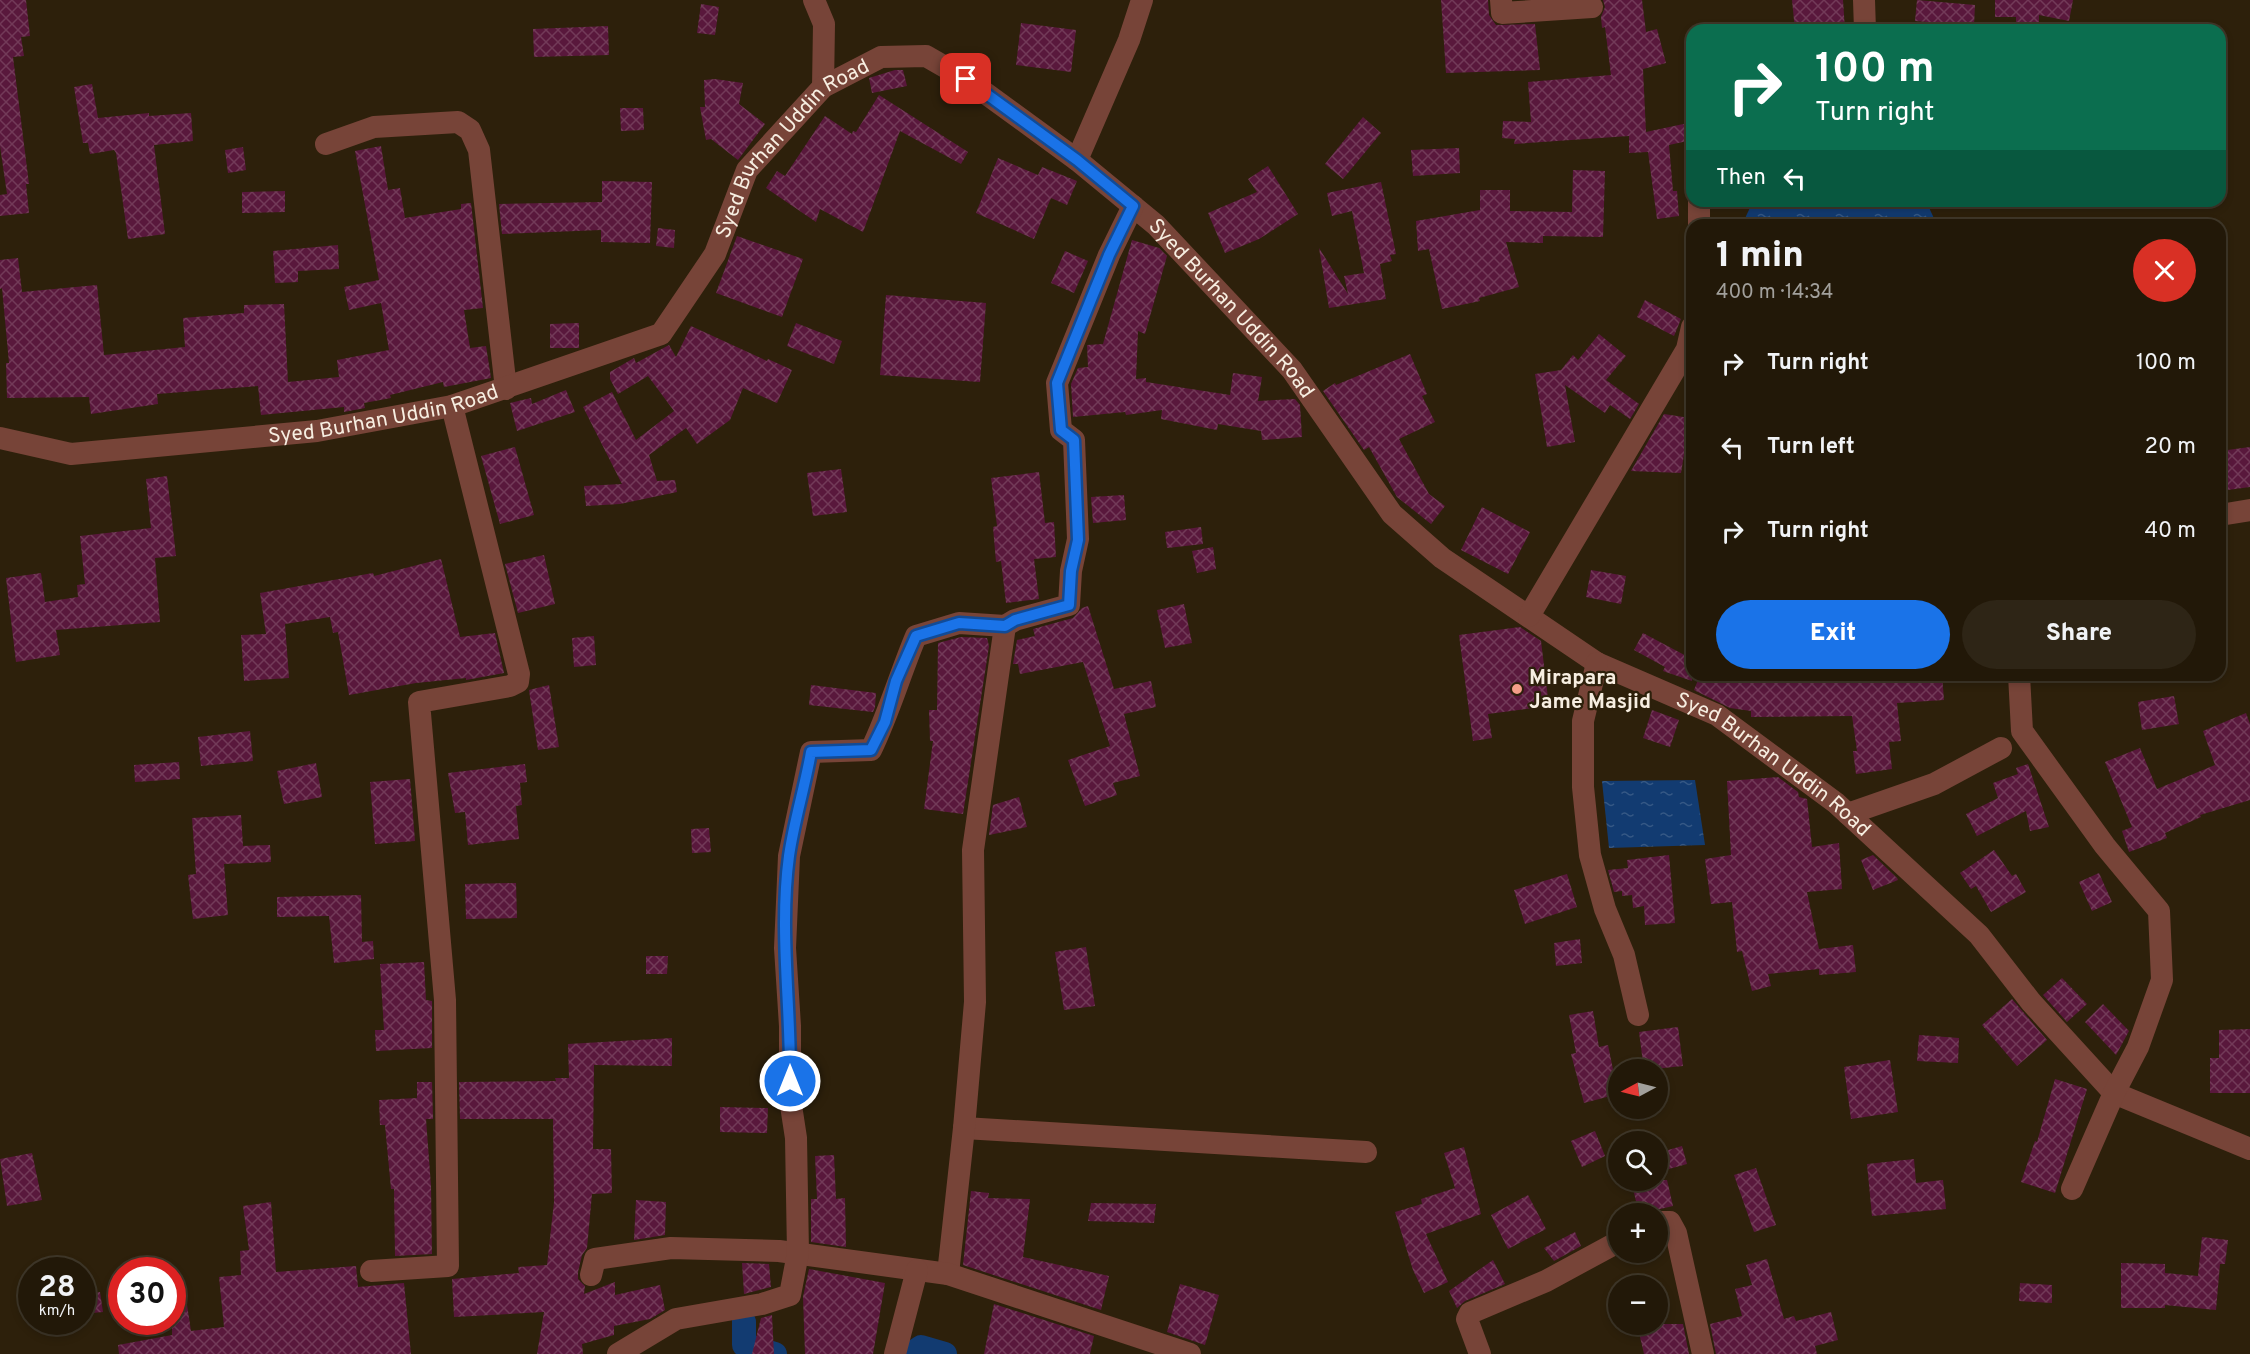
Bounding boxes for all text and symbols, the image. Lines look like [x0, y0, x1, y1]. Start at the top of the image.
text: 100 m [1815, 44, 1934, 97]
icon: right [1716, 48, 1794, 126]
street label: Syed Burhan Uddin Road [710, 53, 874, 242]
pin [940, 53, 991, 104]
icon: arrive [949, 62, 982, 95]
text: Turn right [1815, 96, 1934, 130]
icon: left [1778, 162, 1811, 195]
text: Then [1716, 165, 1766, 192]
street label: Syed Burhan Uddin Road [1142, 214, 1320, 404]
text: 1 min [1716, 234, 1804, 280]
button: close [2133, 239, 2196, 302]
text: 400 m · 14:34 [1716, 280, 1833, 306]
icon: right [1716, 347, 1749, 380]
text: Turn right [1767, 350, 1869, 377]
text: 100 m [2136, 350, 2196, 377]
street label: Syed Burhan Uddin Road [267, 379, 502, 451]
icon: left [1716, 431, 1749, 464]
text: Turn left [1767, 434, 1855, 461]
text: 20 m [2145, 434, 2196, 461]
icon: right [1716, 515, 1749, 548]
text: Turn right [1767, 518, 1869, 545]
text: 40 m [2144, 518, 2196, 545]
button: Exit [1716, 600, 1950, 669]
button: Share [1962, 600, 2196, 669]
place label: Mirapara Jame Masjid [1529, 665, 1651, 716]
marker: Mirapara Jame Masjid [1510, 682, 1524, 696]
street label: Syed Burhan Uddin Road [1671, 687, 1876, 843]
position arrow [758, 1049, 822, 1113]
north arrow [1608, 1059, 1668, 1119]
map controls [1608, 1059, 1668, 1335]
button: search [1608, 1131, 1668, 1191]
button: + [1608, 1203, 1668, 1263]
speed limit sign: 30 [108, 1257, 186, 1335]
text: 28 [38, 1270, 76, 1307]
button: − [1608, 1275, 1668, 1335]
text: km/h [39, 1302, 75, 1321]

